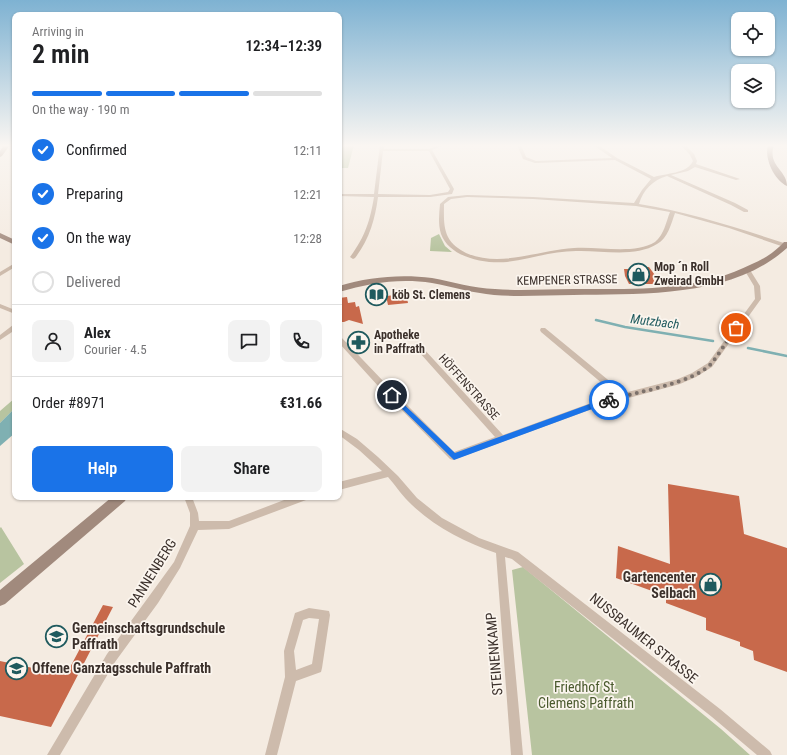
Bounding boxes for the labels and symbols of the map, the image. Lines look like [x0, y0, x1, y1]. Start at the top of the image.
place label: Mop ´n Roll Zweirad GmbH [654, 260, 724, 288]
shop icon: Mop ´n Roll Zweirad GmbH [626, 261, 652, 287]
street label: KEMPENER STRASSE [516, 272, 618, 288]
library icon: köb St. Clemens [364, 282, 390, 308]
place label: köb St. Clemens [392, 288, 471, 302]
water label: Mutzbach [630, 311, 680, 332]
pin [719, 311, 753, 345]
place label: Apotheke in Paffrath [374, 328, 425, 356]
pharmacy icon: Apotheke in Paffrath [346, 329, 372, 355]
street label: HÖFFENSTRASSE [436, 351, 503, 423]
pin [375, 378, 409, 412]
courier [589, 380, 629, 420]
street label: PANNENBERG [124, 536, 180, 610]
place label: Gartencenter Selbach [623, 569, 696, 601]
shop icon: Gartencenter Selbach [698, 572, 724, 598]
street label: NUSSBAUMER STRASSE [587, 590, 701, 686]
street label: STEINENKAMP [482, 612, 506, 696]
place label: Gemeinschaftsgrundschule Paffrath [72, 620, 225, 652]
school or university icon: Gemeinschaftsgrundschule Paffrath [44, 623, 70, 649]
school or university icon: Offene Ganztagsschule Paffrath [4, 655, 30, 681]
place label: Offene Ganztagsschule Paffrath [32, 660, 211, 676]
park label: Friedhof St. Clemens Paffrath [538, 679, 634, 711]

